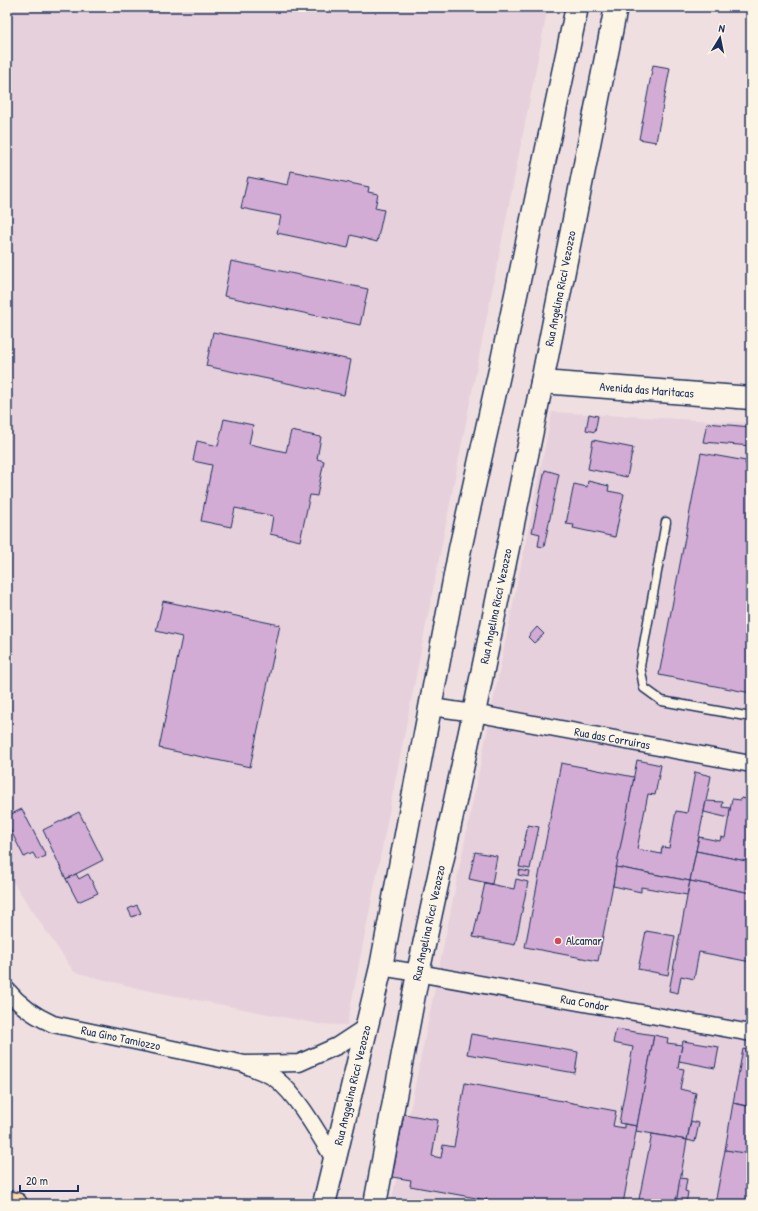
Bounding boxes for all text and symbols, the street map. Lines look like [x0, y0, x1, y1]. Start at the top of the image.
north arrow [700, 18, 740, 58]
text: N [718, 21, 726, 36]
street label: Rua Angelina Ricci Vezozzo [540, 229, 580, 348]
street label: Avenida das Maritacas [599, 377, 695, 402]
street label: Rua Angelina Ricci Vezozzo [475, 547, 516, 665]
street label: Rua das Corruíras [573, 723, 652, 753]
street label: Rua Angelina Ricci Vezozzo [408, 864, 449, 982]
place label: Alcamar [566, 932, 602, 949]
marker: Alcamar [553, 936, 563, 946]
street label: Rua Condor [559, 990, 611, 1015]
street label: Rua Gino Tamiozzo [80, 1021, 162, 1054]
street label: Rua Anggelina Ricci Vezozzo [329, 1023, 375, 1147]
scale bar [20, 1167, 78, 1193]
text: 20 m [26, 1172, 48, 1189]

